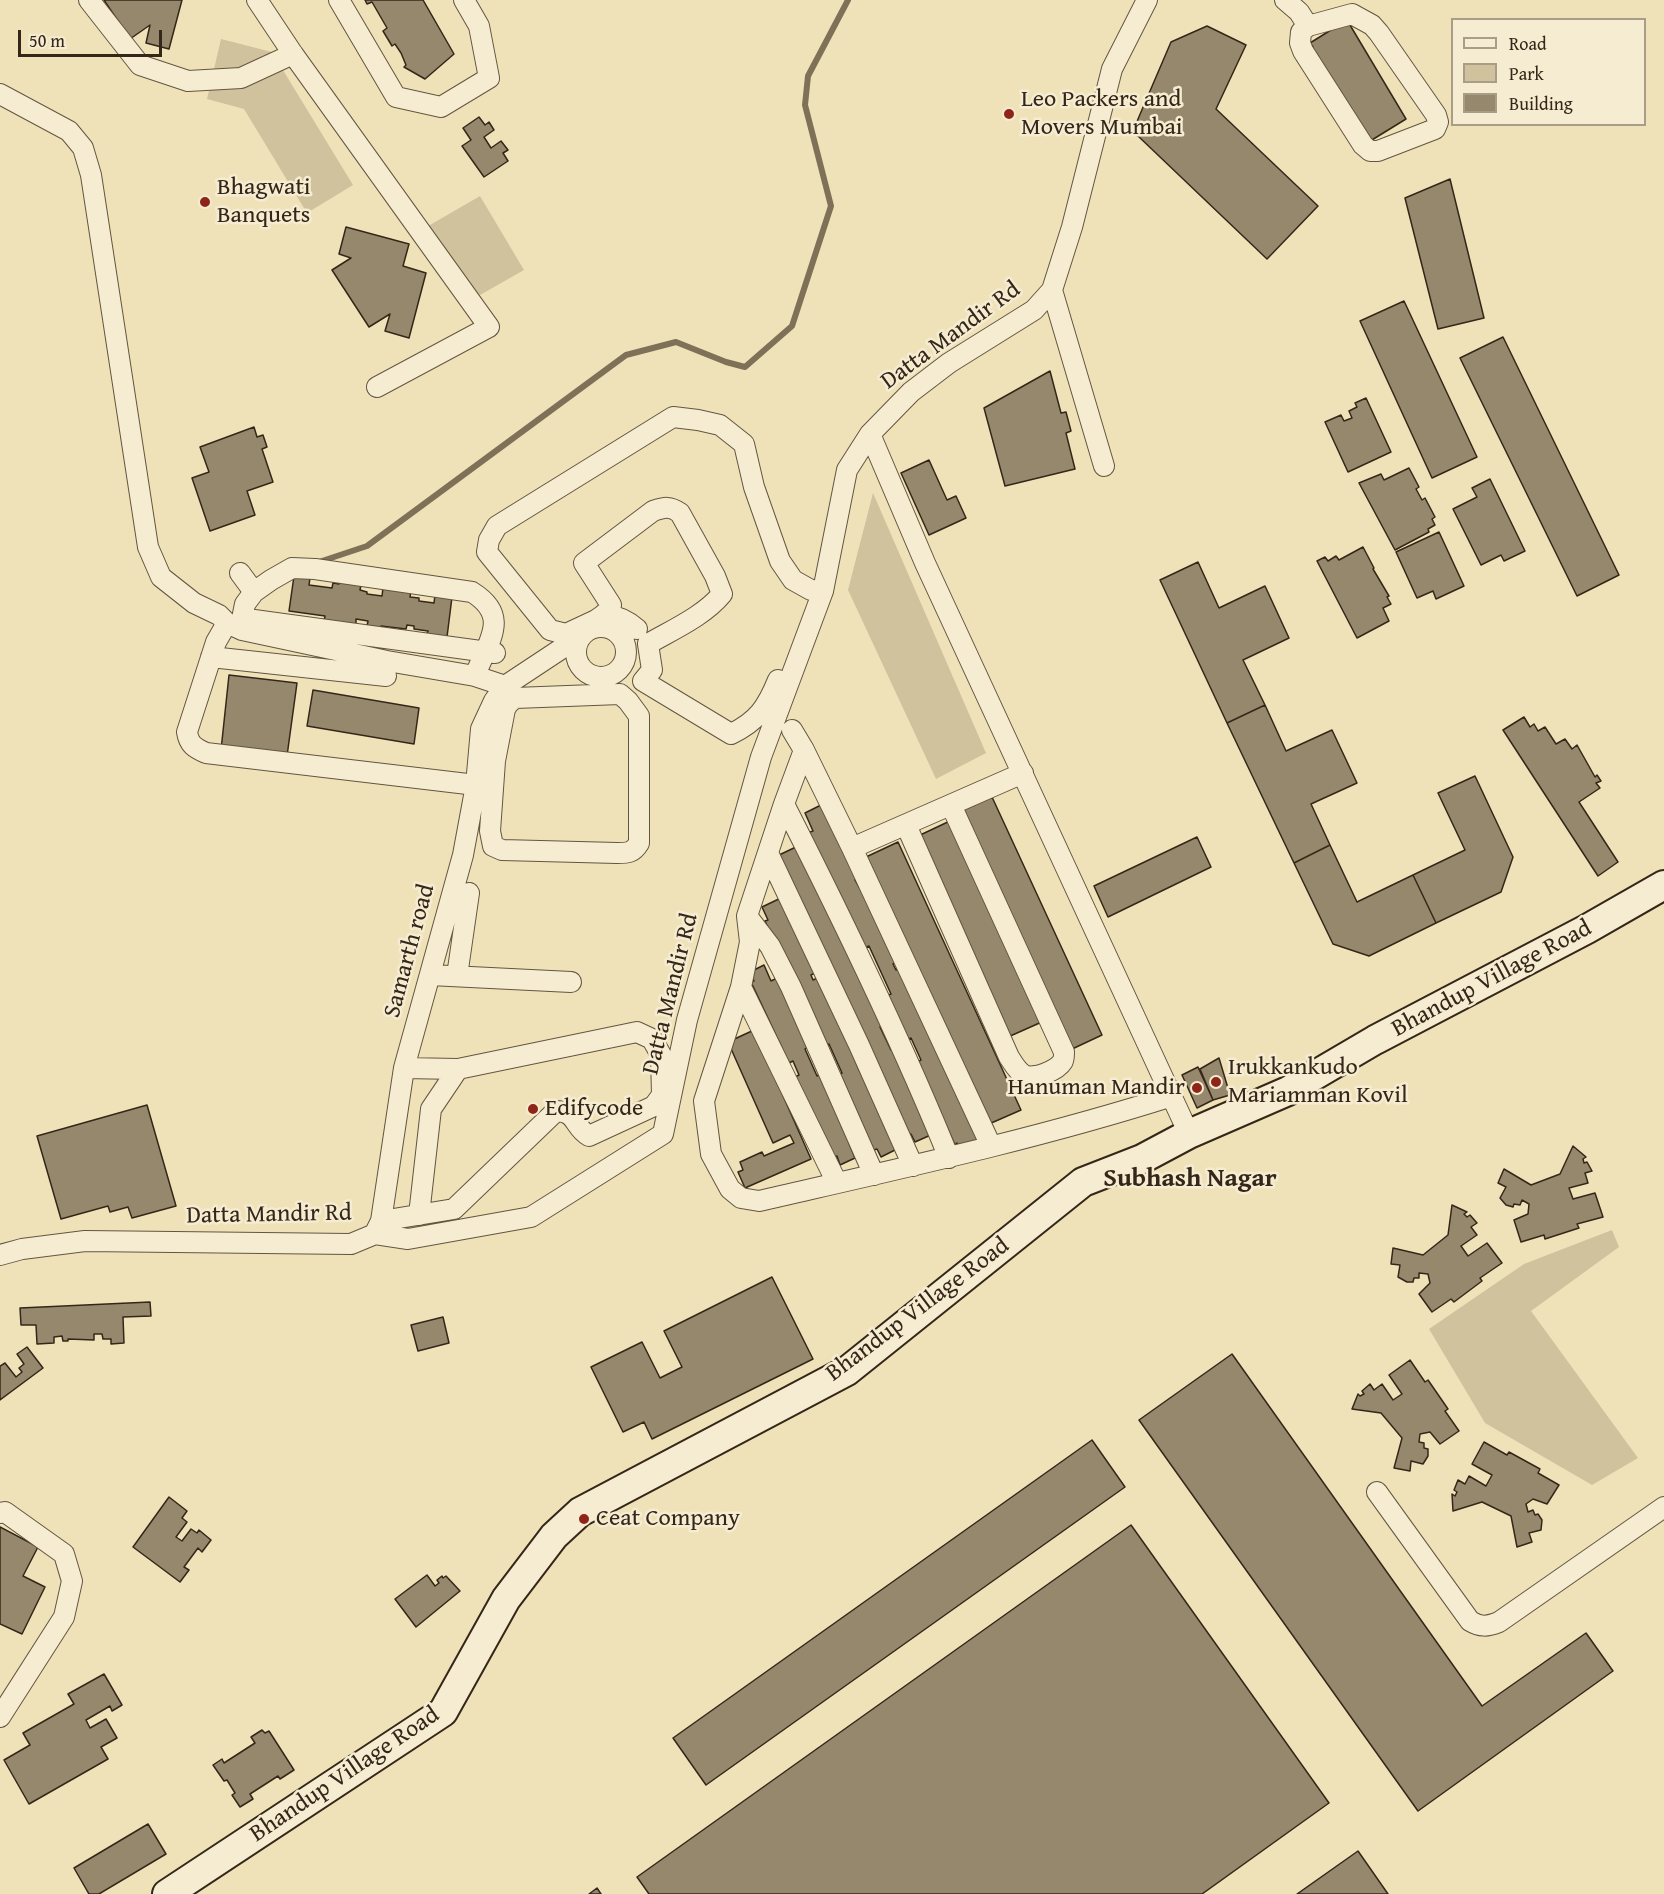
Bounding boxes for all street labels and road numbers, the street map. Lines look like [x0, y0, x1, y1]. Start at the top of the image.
street label: Datta Mandir Rd [876, 276, 1026, 396]
street label: Samarth road [378, 881, 442, 1021]
street label: Datta Mandir Rd [637, 910, 705, 1078]
street label: Bhandup Village Road [1387, 914, 1597, 1044]
street label: Datta Mandir Rd [186, 1199, 352, 1231]
street label: Bhandup Village Road [821, 1232, 1015, 1388]
street label: Bhandup Village Road [245, 1701, 445, 1849]

